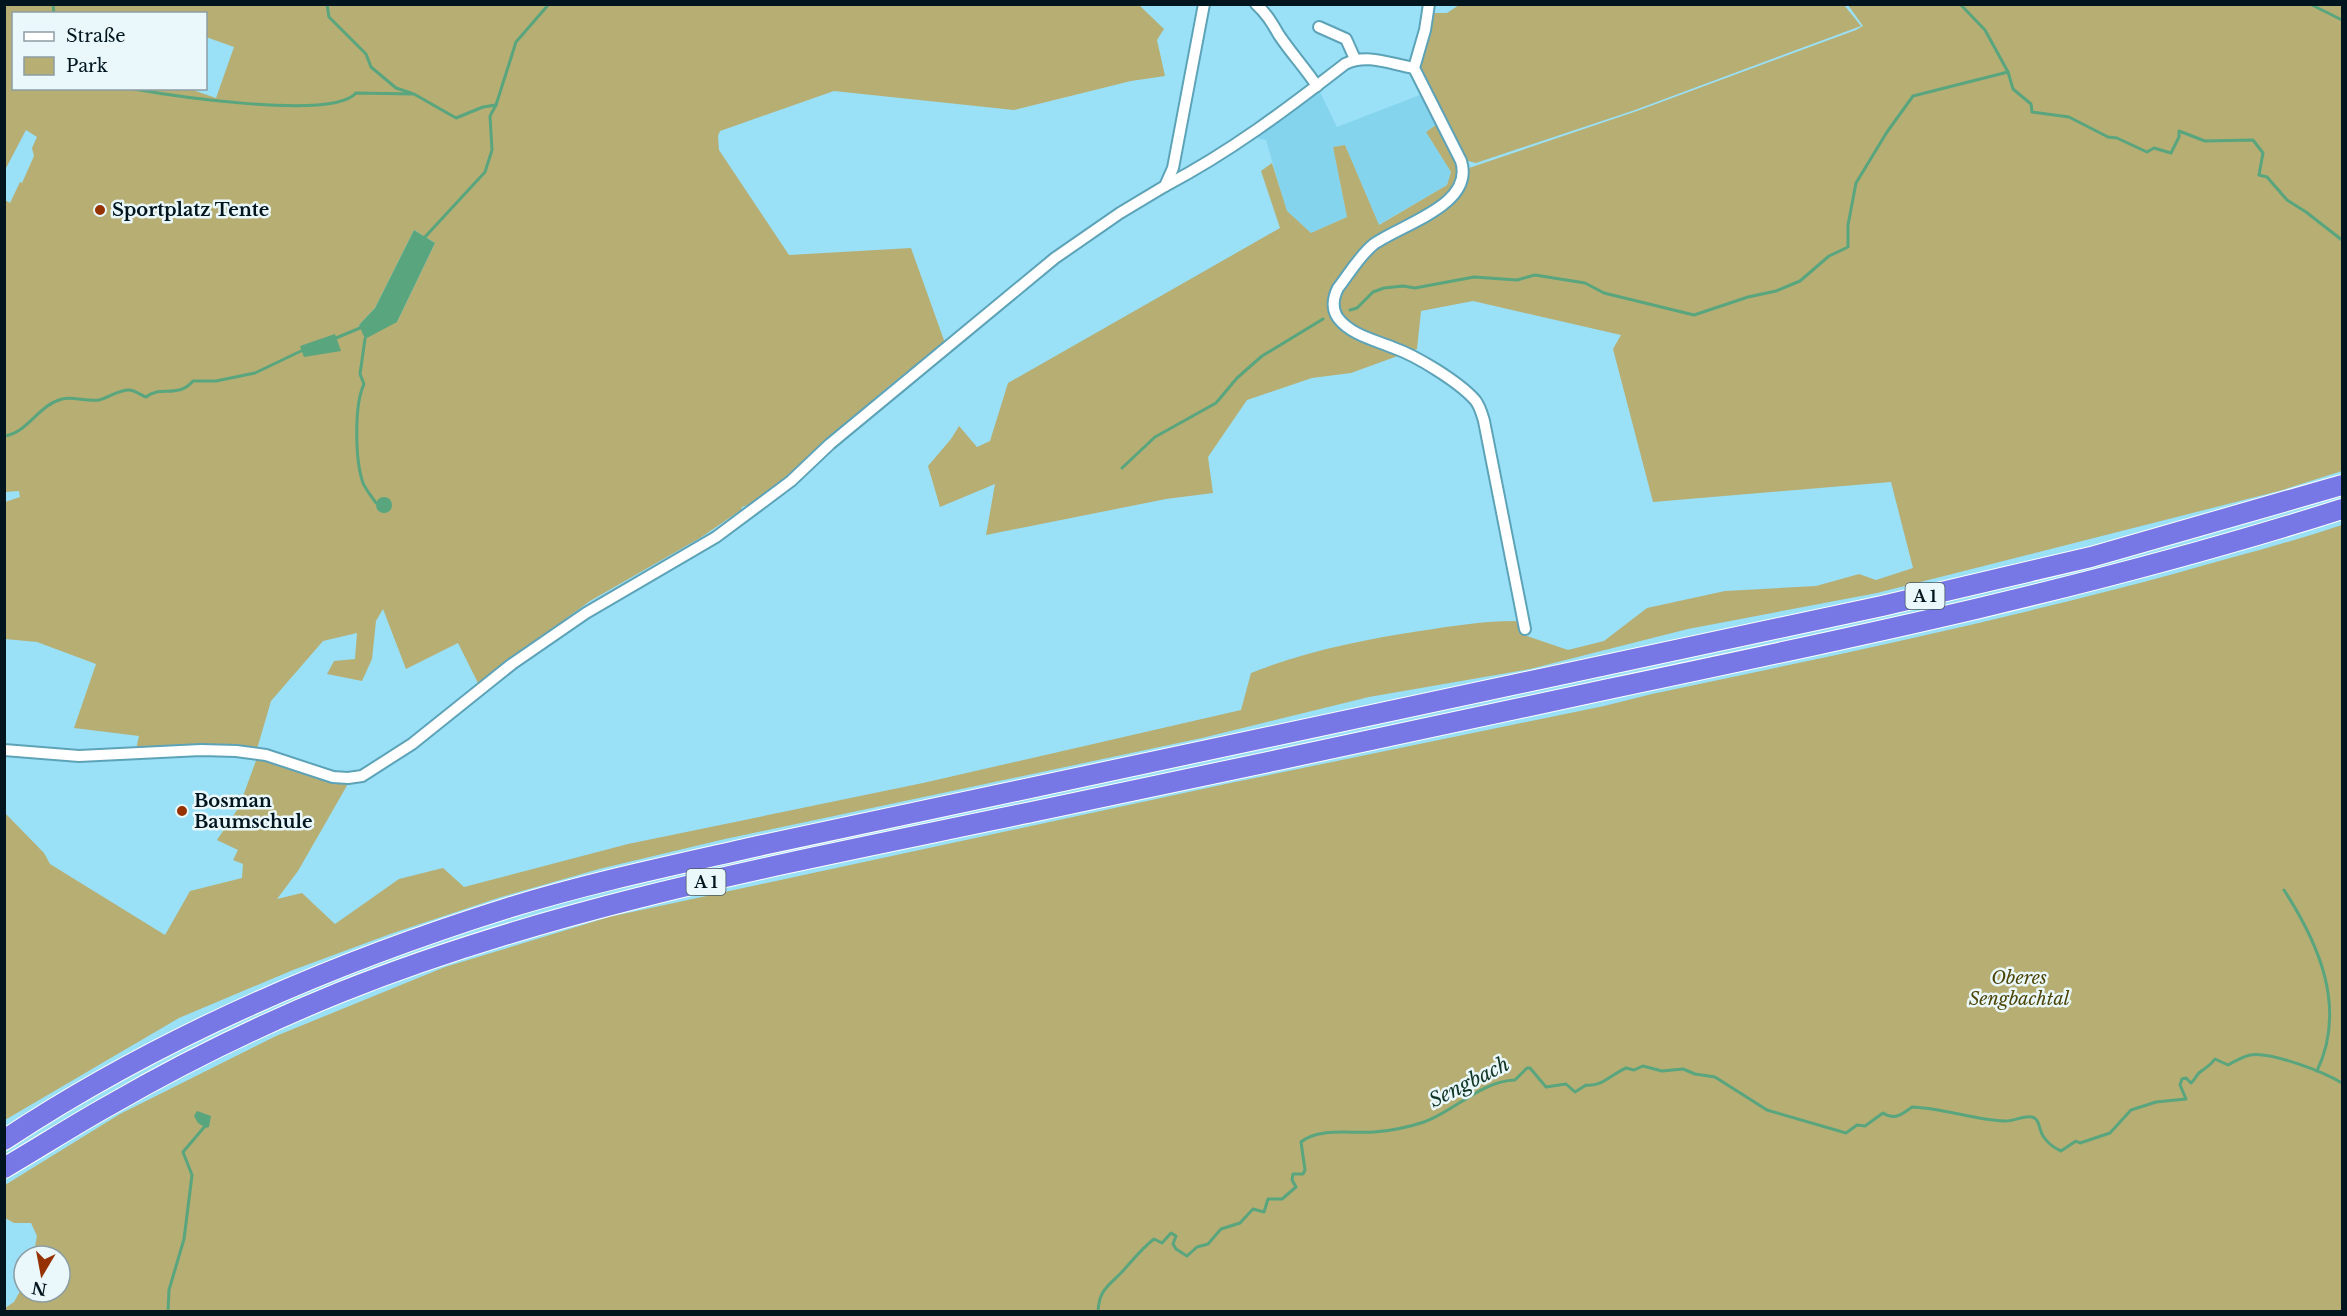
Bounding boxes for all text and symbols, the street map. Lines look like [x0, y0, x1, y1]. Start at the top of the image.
legend [12, 12, 207, 90]
text: Straße [66, 25, 126, 47]
text: Park [66, 55, 108, 77]
place label: Sportplatz Tente [112, 199, 269, 221]
marker: Sportplatz Tente [93, 203, 107, 217]
road number: A 1 [1906, 583, 1944, 609]
place label: Bosman Baumschule [194, 790, 312, 833]
marker: Bosman Baumschule [175, 804, 189, 818]
road number: A 1 [686, 869, 726, 895]
park label: Oberes Sengbachtal [1969, 967, 2070, 1010]
water label: Sengbach [1425, 1052, 1513, 1112]
north arrow [12, 1244, 72, 1304]
text: N [30, 1278, 49, 1300]

